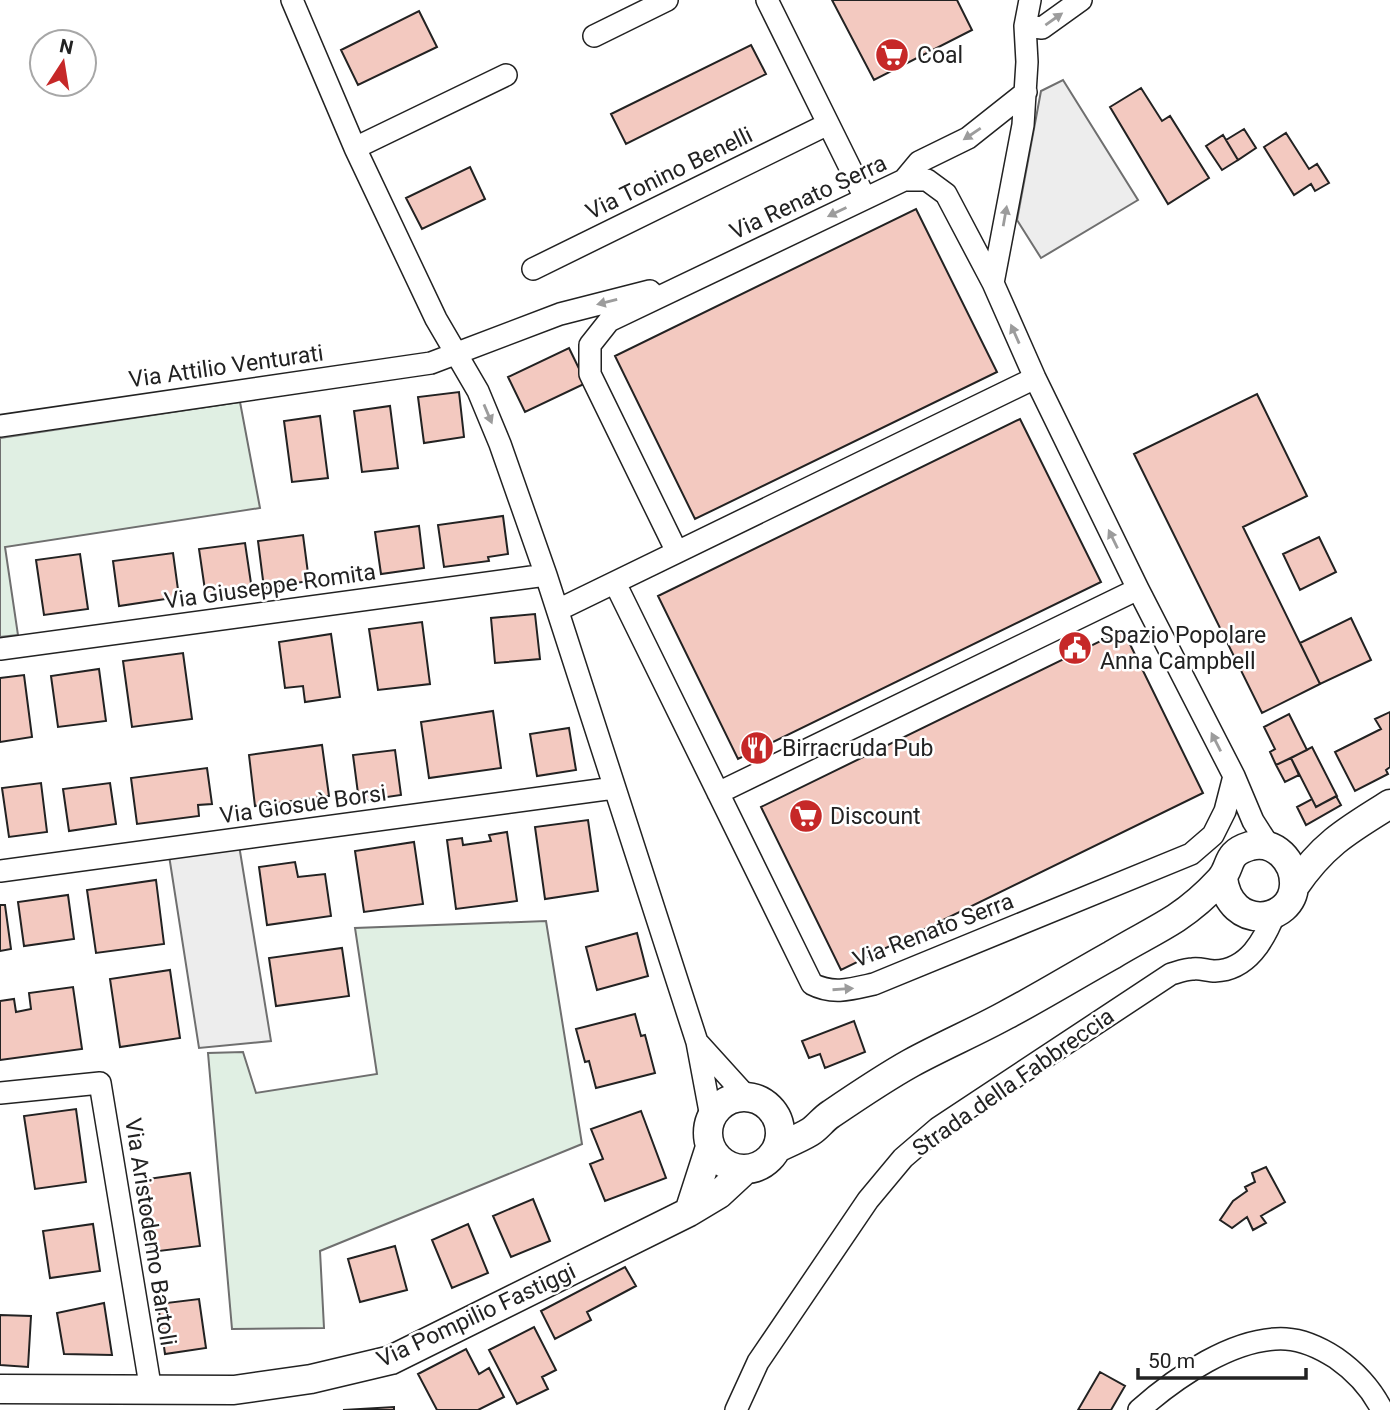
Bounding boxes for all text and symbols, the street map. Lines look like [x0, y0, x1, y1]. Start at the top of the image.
one-way arrow [1045, 12, 1063, 26]
north arrow [28, 28, 98, 98]
text: N [57, 34, 75, 60]
supermarket icon: Coal [873, 36, 911, 74]
place label: Coal [917, 42, 963, 69]
street label: Via Tonino Benelli [582, 121, 757, 225]
one-way arrow [963, 127, 981, 141]
street label: Via Renato Serra [726, 149, 891, 246]
one-way arrow [999, 205, 1010, 227]
one-way arrow [827, 206, 847, 218]
one-way arrow [596, 297, 618, 308]
one-way arrow [1009, 324, 1021, 344]
street label: Via Attilio Venturati [127, 339, 325, 394]
one-way arrow [483, 404, 494, 425]
one-way arrow [1108, 529, 1119, 549]
street label: Via Giuseppe Romita [163, 558, 378, 615]
place label: Spazio Popolare Anna Campbell [1100, 622, 1266, 675]
public building icon: Spazio Popolare Anna Campbell [1056, 629, 1094, 667]
restaurant icon: Birracruda Pub [738, 729, 776, 767]
one-way arrow [1210, 732, 1221, 752]
place label: Birracruda Pub [782, 735, 933, 762]
street label: Via Giosuè Borsi [218, 779, 388, 830]
supermarket icon: Discount [787, 797, 825, 835]
place label: Discount [830, 803, 921, 830]
street label: Via Renato Serra [849, 887, 1017, 973]
one-way arrow [832, 983, 854, 994]
street label: Strada della Fabbreccia [907, 1003, 1119, 1162]
street label: Via Aristodemo Bartoli [119, 1116, 182, 1348]
street label: Via Pompilio Fastiggi [373, 1258, 580, 1373]
scale bar [1138, 1336, 1306, 1380]
text: 50 m [1148, 1349, 1195, 1373]

